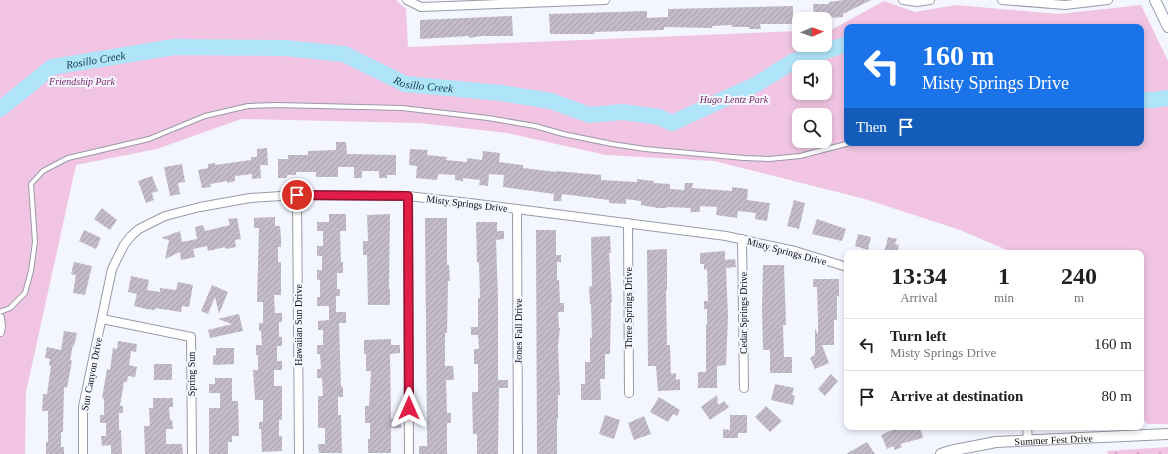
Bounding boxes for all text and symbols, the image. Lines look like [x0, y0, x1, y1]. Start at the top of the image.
north arrow [792, 12, 832, 52]
map controls [792, 12, 832, 148]
icon: left [856, 40, 908, 92]
text: 160 m [922, 40, 994, 71]
water label: Rosillo Creek [64, 49, 127, 71]
button: sound [792, 60, 832, 100]
water label: Rosillo Creek [391, 73, 455, 95]
text: Misty Springs Drive [922, 73, 1069, 93]
park label: Friendship Park [48, 76, 115, 87]
park label: Hugo Lentz Park [699, 94, 769, 105]
button: search [792, 108, 832, 148]
icon: arrive [895, 116, 917, 138]
text: Then [856, 119, 887, 135]
pin [280, 178, 314, 212]
icon: arrive [286, 184, 308, 206]
street label: Misty Springs Drive [426, 193, 509, 214]
street label: Misty Springs Drive [746, 236, 828, 268]
text: 13:34 [891, 263, 947, 289]
text: 1 [998, 263, 1010, 289]
text: 240 [1061, 263, 1097, 289]
street label: Three Springs Drive [623, 267, 634, 349]
street label: Cedar Springs Drive [738, 271, 749, 354]
street label: Hawaiian Sun Drive [293, 284, 304, 366]
text: Arrival [900, 290, 938, 305]
text: min [994, 290, 1014, 305]
text: m [1074, 290, 1084, 305]
street label: Jones Fall Drive [513, 298, 524, 364]
text: Turn left [890, 328, 947, 344]
icon: left [856, 334, 878, 356]
street label: Sun Canyon Drive [79, 336, 104, 412]
text: 160 m [1094, 336, 1132, 352]
text: Misty Springs Drive [890, 345, 996, 360]
street label: Spring Sun [186, 352, 197, 396]
icon: arrive [856, 386, 878, 408]
position arrow [388, 387, 430, 429]
text: Arrive at destination [890, 388, 1023, 404]
text: 80 m [1102, 388, 1132, 404]
street label: Summer Fest Drive [1014, 432, 1094, 447]

